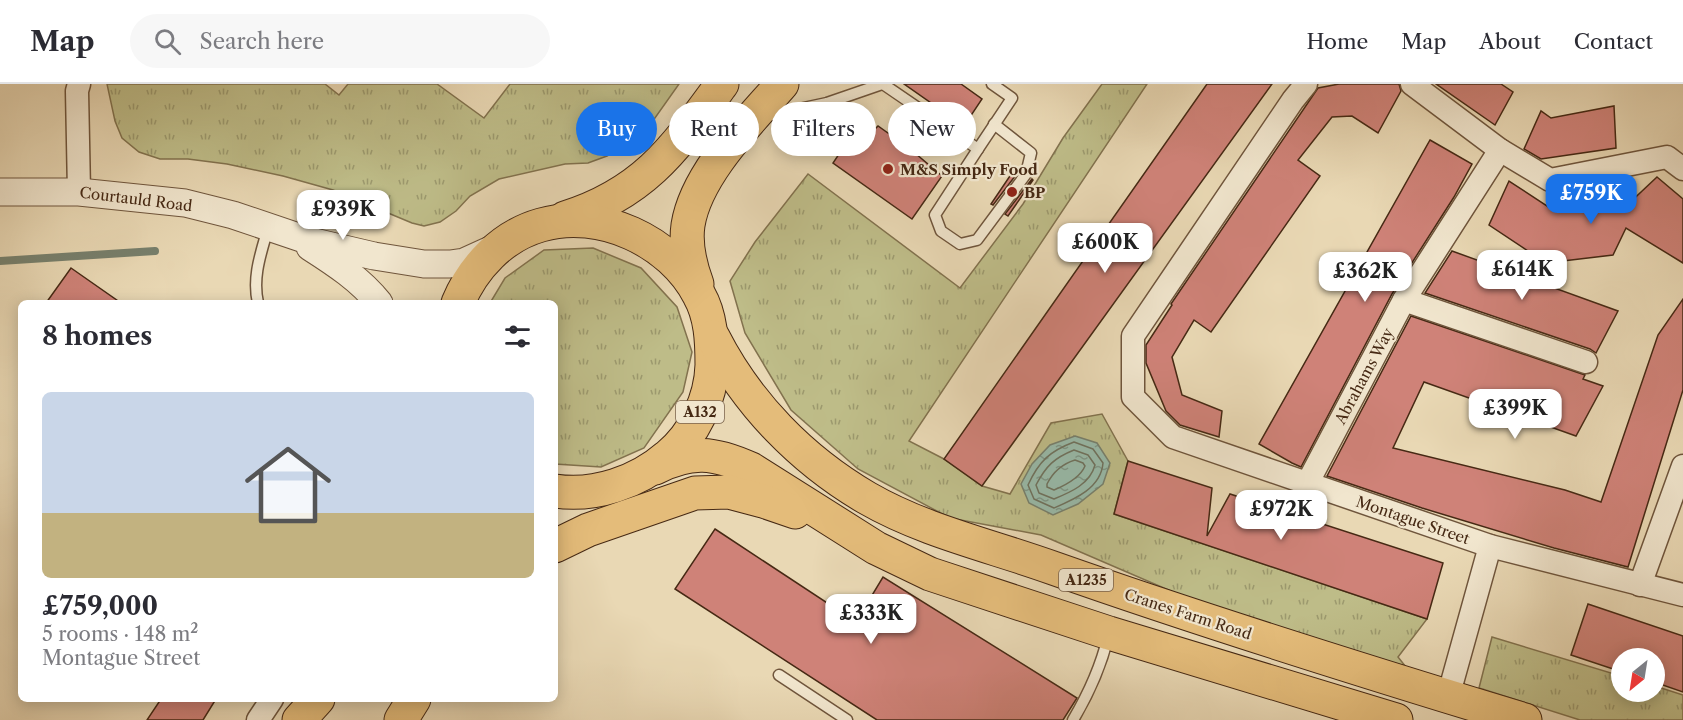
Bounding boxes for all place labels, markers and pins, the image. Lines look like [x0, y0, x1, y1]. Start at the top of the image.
place label: M&S Simply Food [900, 160, 1038, 179]
marker: M&S Simply Food [881, 162, 895, 176]
pin: £759K [1549, 174, 1633, 225]
place label: BP [1024, 183, 1045, 202]
marker: BP [1005, 185, 1019, 199]
pin: £939K [301, 190, 385, 241]
pin: £600K [1063, 223, 1147, 274]
pin: £614K [1480, 250, 1564, 301]
pin: £362K [1323, 252, 1407, 303]
pin: £399K [1473, 389, 1557, 440]
pin: £972K [1239, 490, 1323, 541]
pin: £333K [829, 594, 913, 645]

